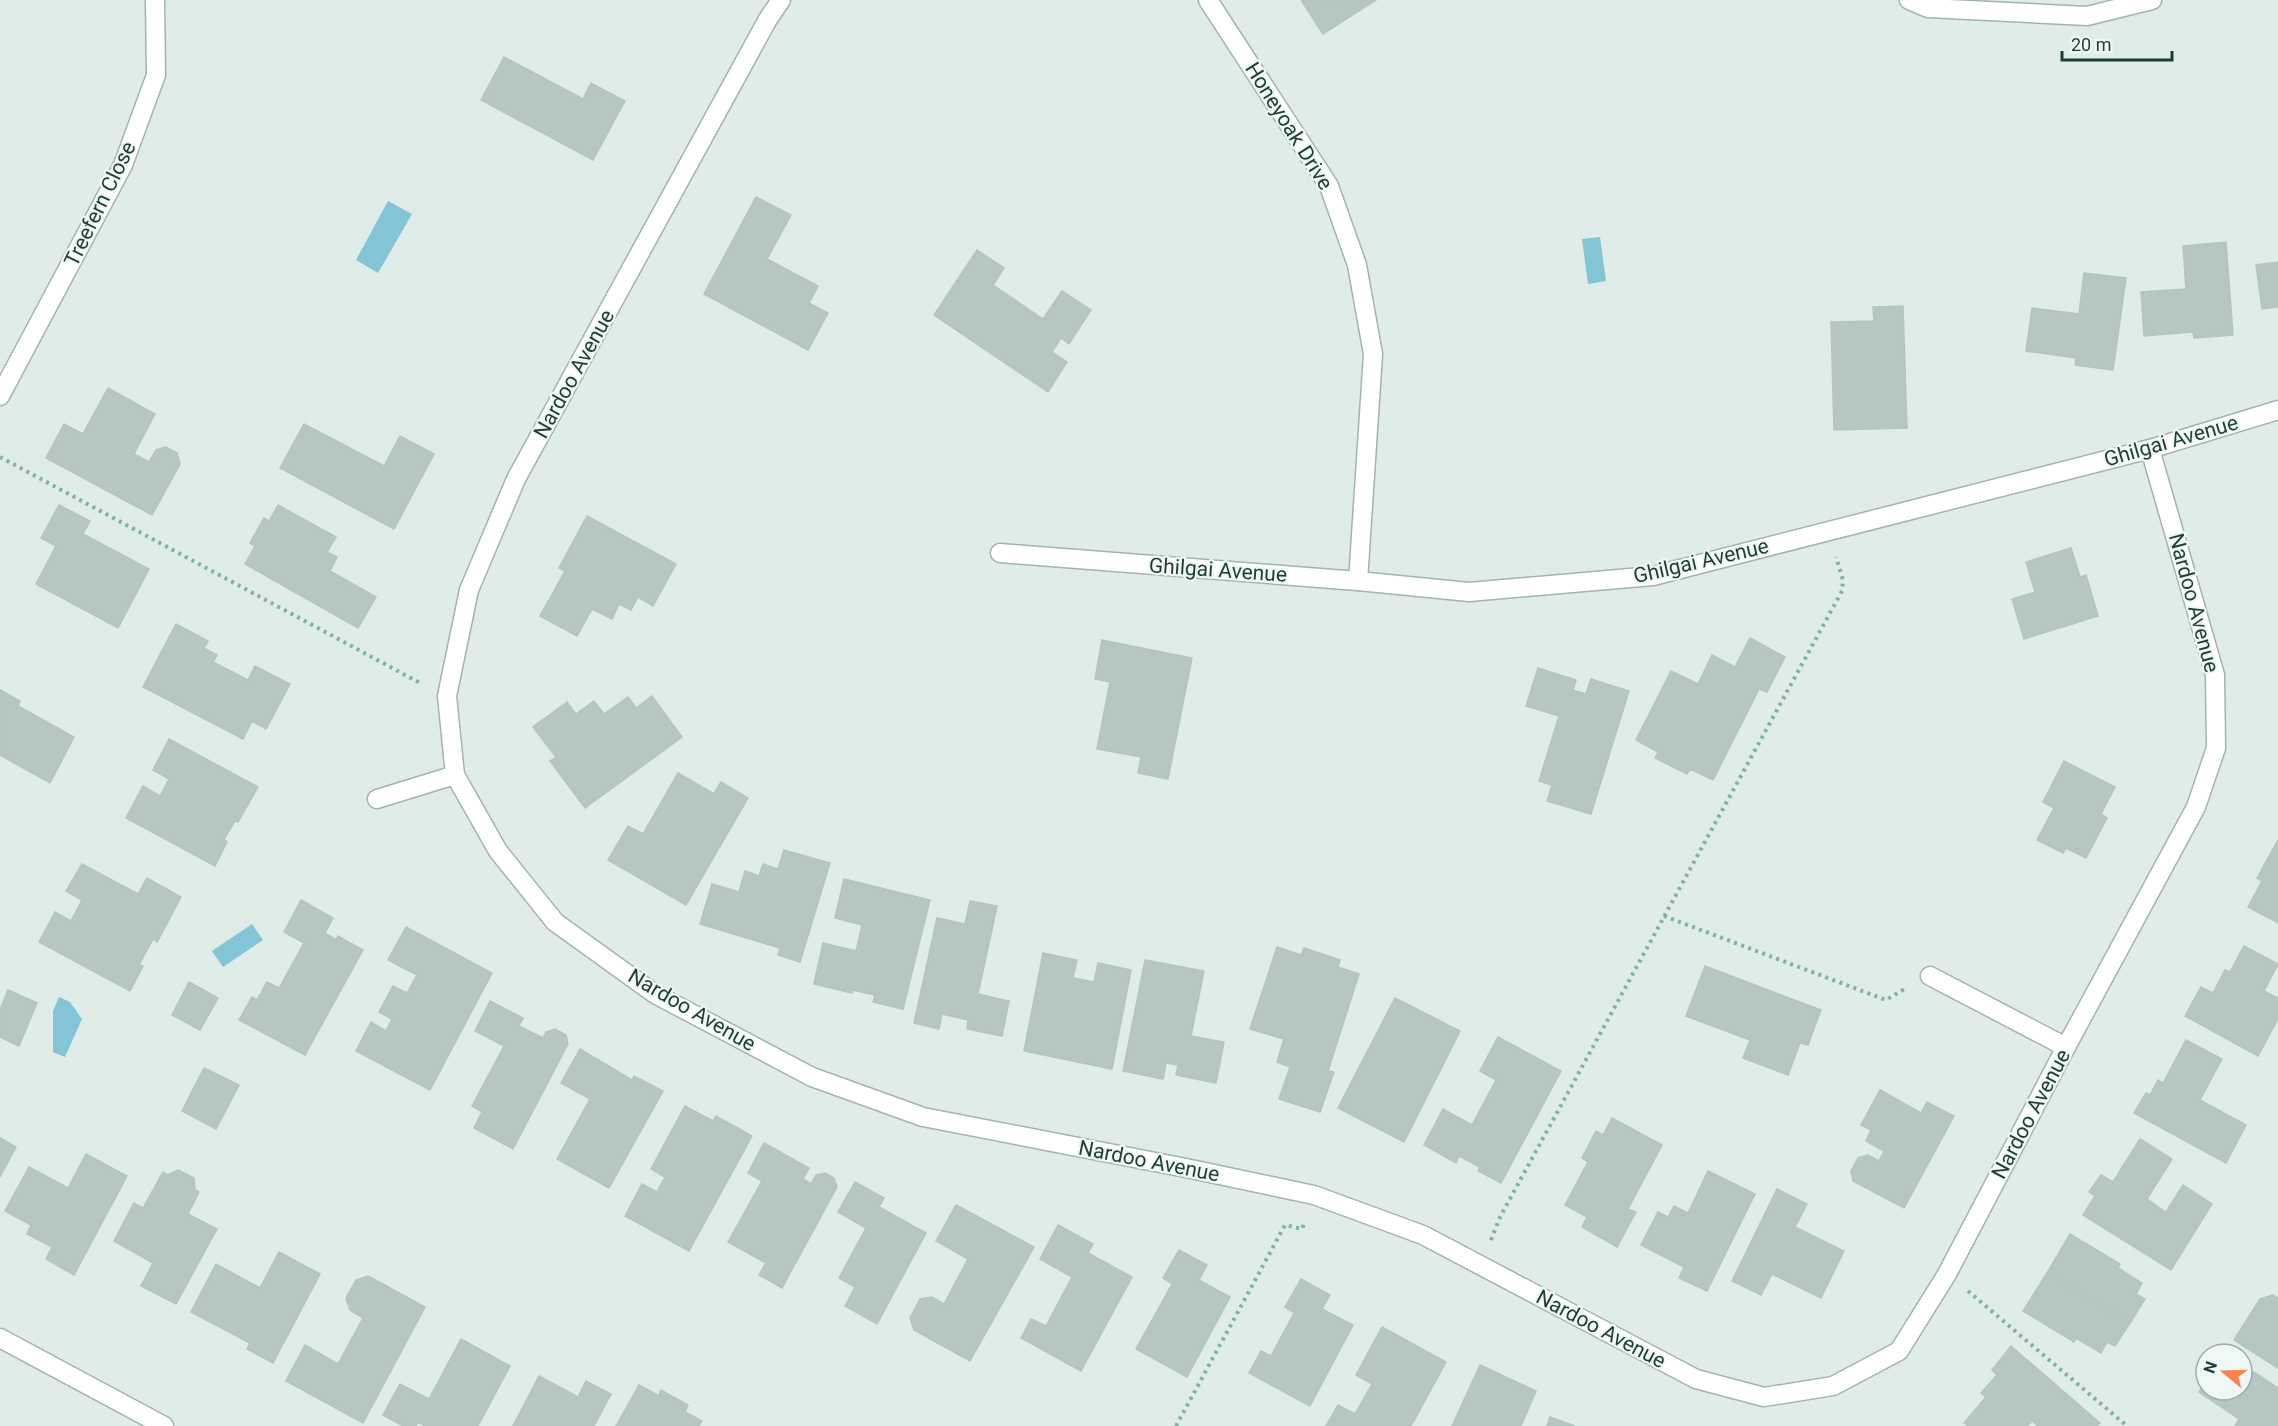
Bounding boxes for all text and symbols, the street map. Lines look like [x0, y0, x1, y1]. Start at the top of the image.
scale bar [2062, 24, 2172, 62]
text: 20 m [2071, 34, 2111, 55]
street label: Honeyoak Drive [1240, 58, 1338, 194]
street label: Treefern Close [59, 138, 141, 270]
street label: Nardoo Avenue [529, 306, 619, 442]
street label: Ghilgai Avenue [2101, 410, 2241, 472]
street label: Nardoo Avenue [2164, 531, 2224, 675]
street label: Ghilgai Avenue [1631, 534, 1771, 588]
street label: Ghilgai Avenue [1148, 553, 1288, 587]
street label: Nardoo Avenue [624, 964, 760, 1056]
street label: Nardoo Avenue [1987, 1045, 2075, 1183]
street label: Nardoo Avenue [1077, 1136, 1221, 1186]
street label: Nardoo Avenue [1532, 1285, 1670, 1373]
north arrow [2194, 1342, 2254, 1402]
text: N [2199, 1359, 2221, 1376]

